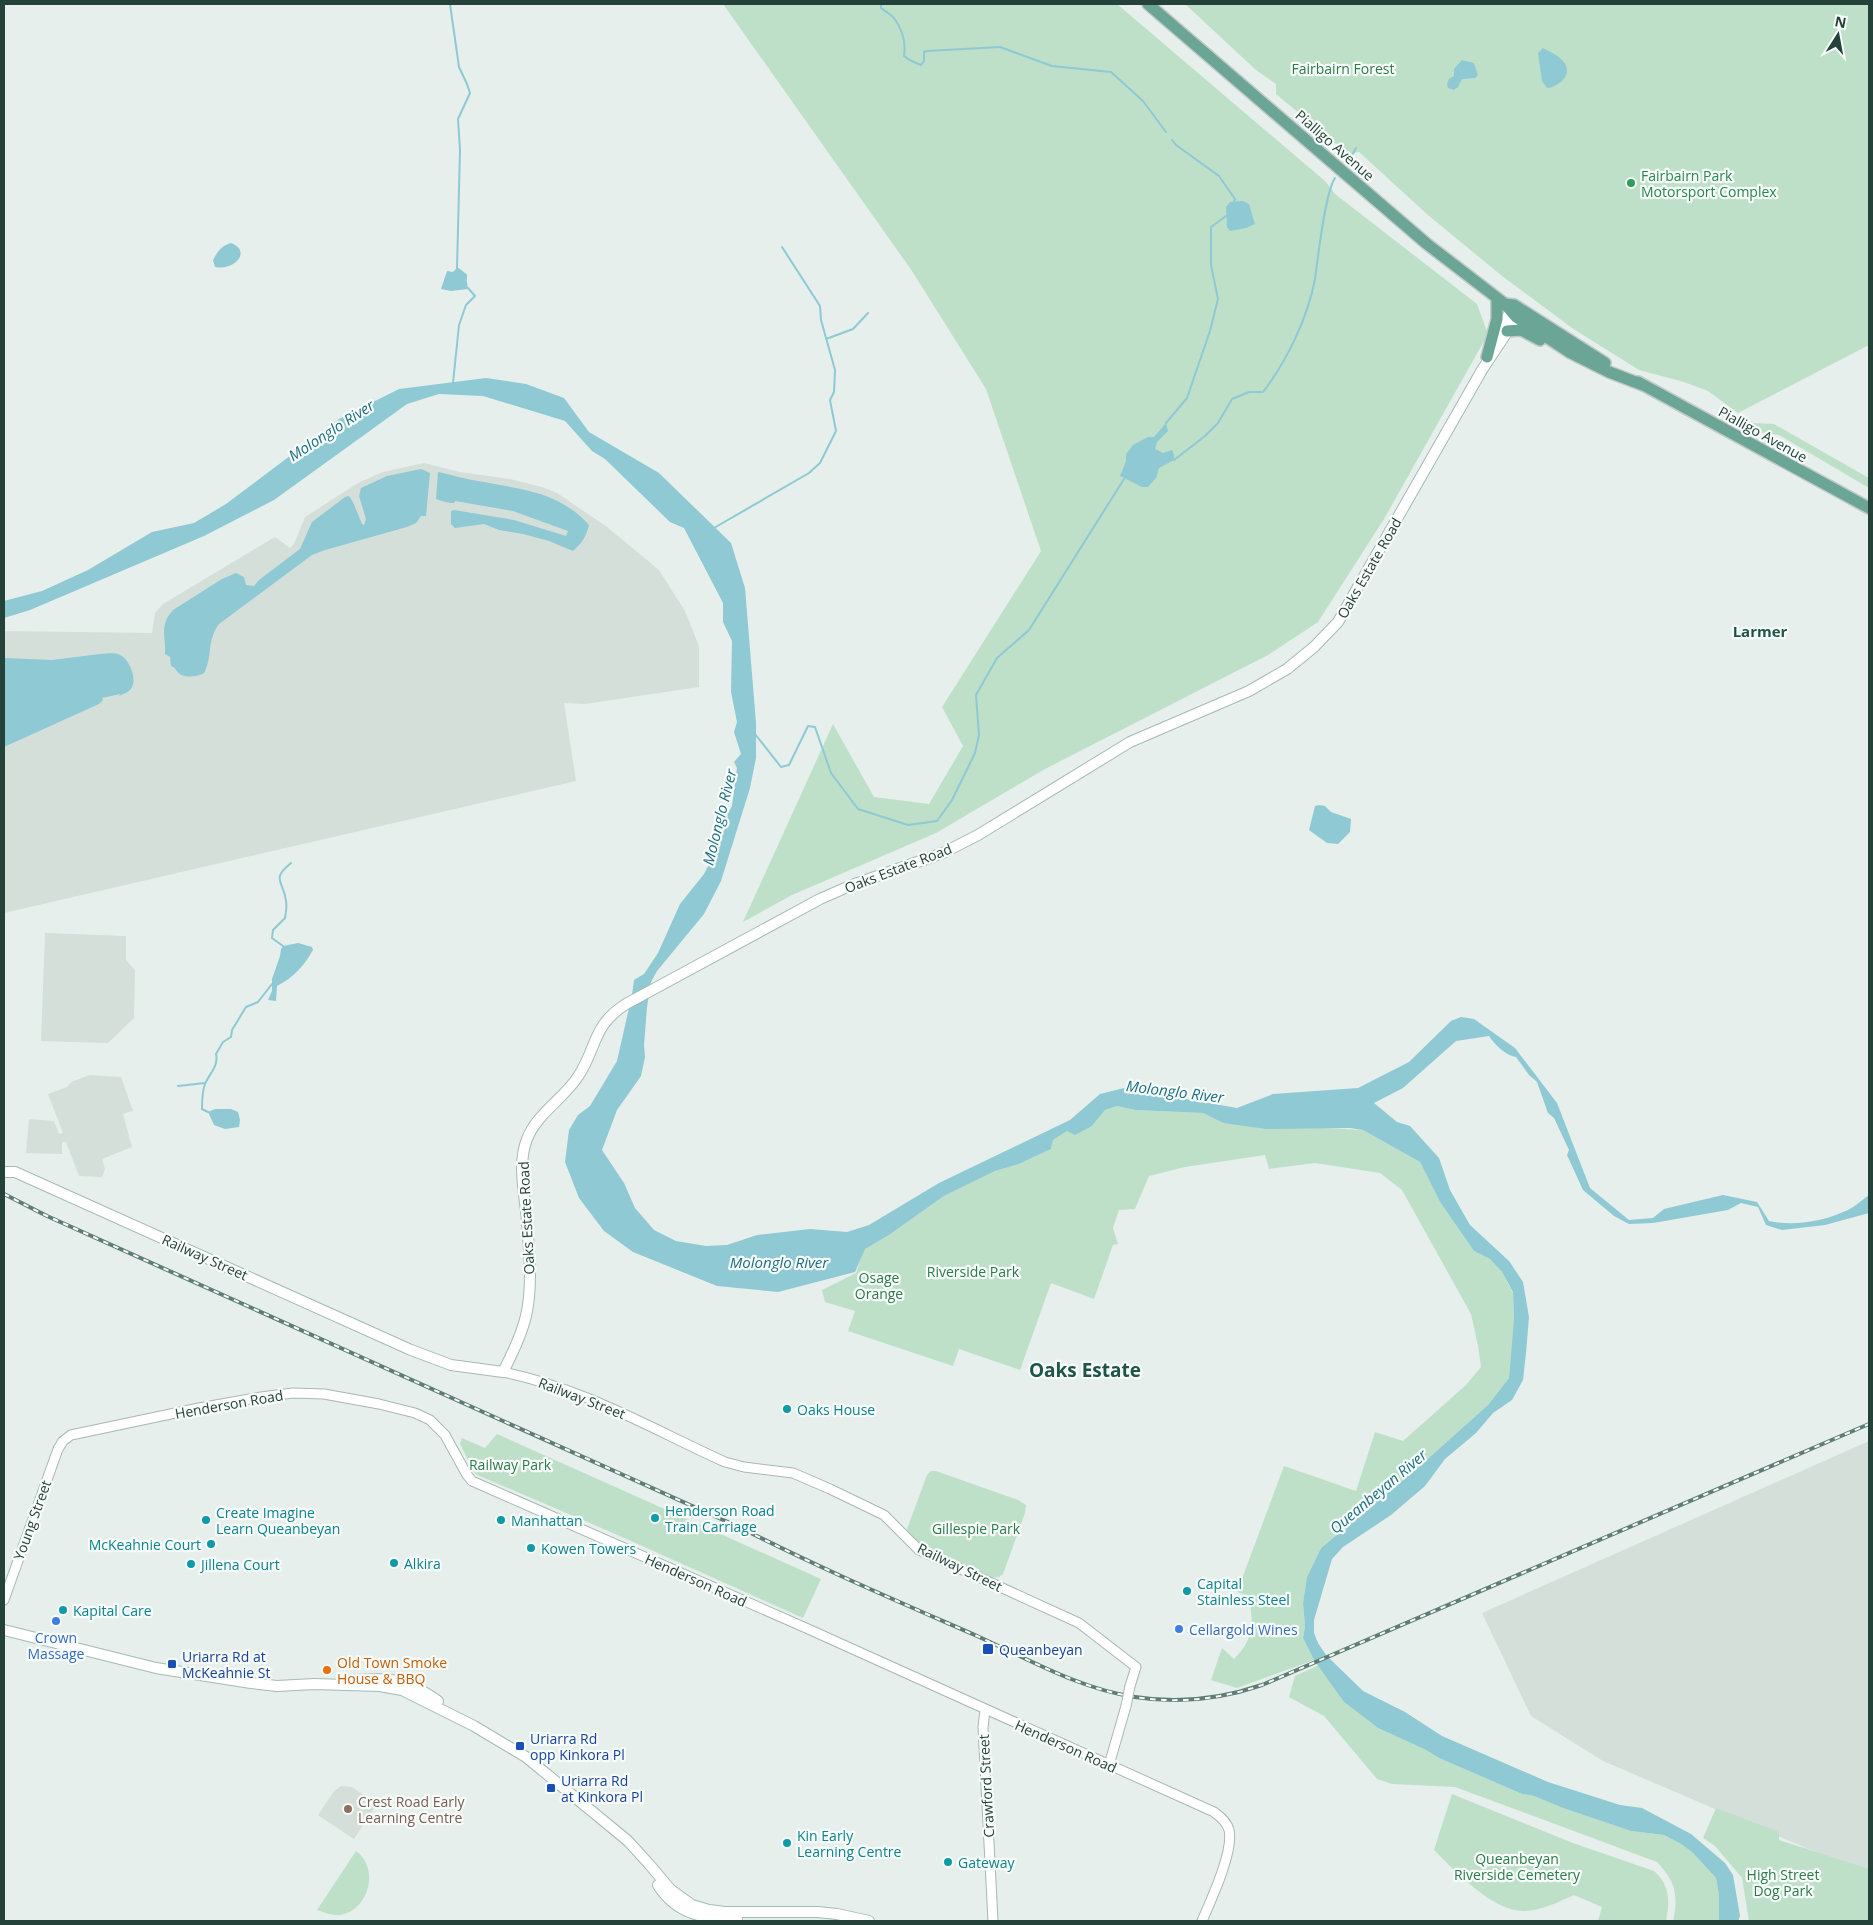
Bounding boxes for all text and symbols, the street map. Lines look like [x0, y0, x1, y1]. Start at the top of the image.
north arrow [1813, 10, 1863, 60]
text: N [1833, 11, 1848, 32]
park label: Fairbairn Forest [1292, 59, 1394, 78]
street label: Pialligo Avenue [1292, 105, 1379, 185]
place label: Fairbairn Park Motorsport Complex [1641, 166, 1777, 201]
marker: Fairbairn Park Motorsport Complex [1625, 177, 1637, 189]
water label: Molonglo River [284, 394, 379, 465]
street label: Pialligo Avenue [1715, 402, 1811, 466]
street label: Oaks Estate Road [1332, 514, 1406, 622]
district label: Larmer [1733, 621, 1788, 641]
water label: Molonglo River [697, 766, 741, 867]
street label: Oaks Estate Road [842, 839, 954, 897]
water label: Molonglo River [1125, 1075, 1226, 1107]
street label: Oaks Estate Road [514, 1161, 538, 1275]
street label: Railway Street [159, 1230, 251, 1284]
water label: Molonglo River [730, 1252, 829, 1272]
park label: Riverside Park [927, 1262, 1020, 1281]
park label: Osage Orange [855, 1268, 903, 1303]
district label: Oaks Estate [1029, 1357, 1141, 1383]
street label: Railway Street [536, 1373, 628, 1423]
street label: Henderson Road [173, 1385, 285, 1423]
place label: Oaks House [797, 1400, 875, 1419]
marker: Oaks House [781, 1403, 793, 1415]
water label: Queanbeyan River [1325, 1444, 1432, 1537]
park label: Railway Park [469, 1455, 552, 1474]
street label: Young Street [9, 1477, 55, 1563]
place label: Henderson Road Train Carriage [665, 1501, 775, 1536]
place label: Create Imagine Learn Queanbeyan [216, 1503, 340, 1538]
place label: Manhattan [511, 1511, 583, 1530]
marker: Henderson Road Train Carriage [649, 1512, 661, 1524]
marker: Create Imagine Learn Queanbeyan [200, 1514, 212, 1526]
marker: Manhattan [495, 1514, 507, 1526]
park label: Gillespie Park [932, 1519, 1021, 1538]
place label: McKeahnie Court [89, 1535, 201, 1554]
marker: McKeahnie Court [205, 1538, 217, 1550]
street label: Railway Street [915, 1538, 1005, 1596]
place label: Kowen Towers [541, 1539, 636, 1558]
marker: Kowen Towers [525, 1542, 537, 1554]
street label: Henderson Road [642, 1549, 750, 1611]
place label: Alkira [404, 1554, 441, 1573]
place label: Jillena Court [199, 1555, 280, 1574]
marker: Alkira [388, 1557, 400, 1569]
marker: Jillena Court [185, 1558, 197, 1570]
place label: Capital Stainless Steel [1197, 1574, 1290, 1609]
marker: Capital Stainless Steel [1181, 1585, 1193, 1597]
place label: Kapital Care [73, 1601, 152, 1620]
marker: Kapital Care [57, 1604, 69, 1616]
marker: Crown Massage [50, 1615, 62, 1627]
place label: Cellargold Wines [1189, 1620, 1298, 1639]
marker: Cellargold Wines [1173, 1623, 1185, 1635]
place label: Crown Massage [28, 1628, 85, 1663]
place label: Queanbeyan [999, 1640, 1083, 1659]
marker: Queanbeyan [981, 1642, 995, 1656]
place label: Uriarra Rd at McKeahnie St [182, 1647, 270, 1682]
place label: Old Town Smoke House & BBQ [337, 1653, 447, 1688]
marker: Uriarra Rd at McKeahnie St [166, 1658, 178, 1670]
marker: Old Town Smoke House & BBQ [321, 1664, 333, 1676]
street label: Henderson Road [1012, 1715, 1120, 1777]
place label: Uriarra Rd opp Kinkora Pl [530, 1729, 625, 1764]
street label: Crawford Street [974, 1734, 998, 1838]
marker: Uriarra Rd opp Kinkora Pl [514, 1740, 526, 1752]
place label: Uriarra Rd at Kinkora Pl [561, 1771, 643, 1806]
marker: Uriarra Rd at Kinkora Pl [545, 1782, 557, 1794]
place label: Crest Road Early Learning Centre [358, 1792, 466, 1827]
marker: Crest Road Early Learning Centre [342, 1803, 354, 1815]
place label: Kin Early Learning Centre [797, 1826, 902, 1861]
marker: Kin Early Learning Centre [781, 1837, 793, 1849]
park label: Queanbeyan Riverside Cemetery [1454, 1849, 1581, 1884]
place label: Gateway [958, 1853, 1015, 1872]
marker: Gateway [942, 1856, 954, 1868]
park label: High Street Dog Park [1747, 1865, 1819, 1900]

